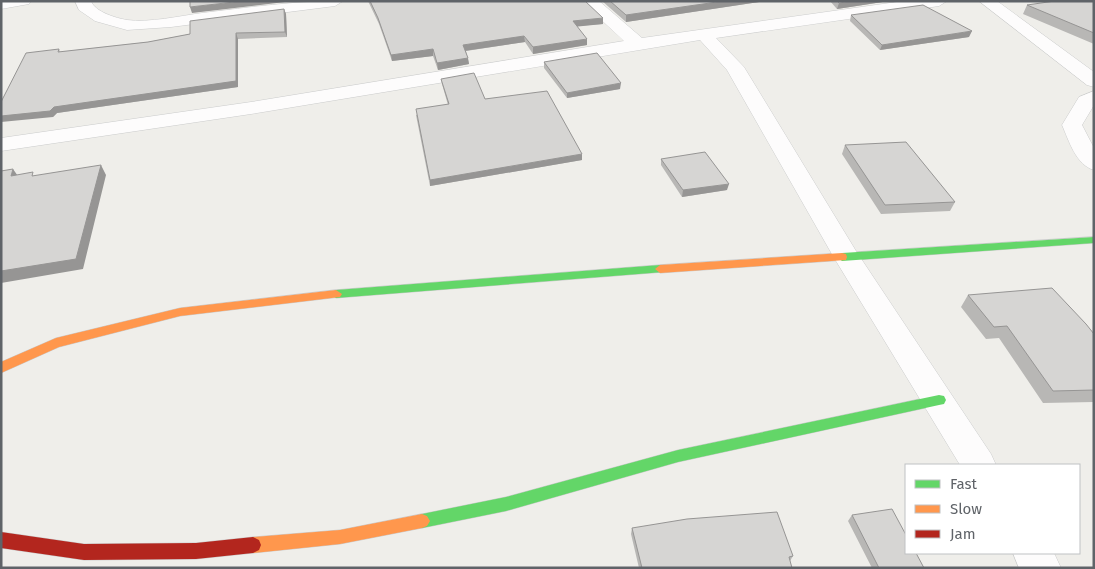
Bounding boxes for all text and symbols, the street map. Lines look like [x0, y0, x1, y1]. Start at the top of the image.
legend [905, 464, 1080, 554]
text: Fast [950, 475, 977, 493]
text: Slow [950, 500, 982, 518]
text: Jam [950, 525, 976, 543]

